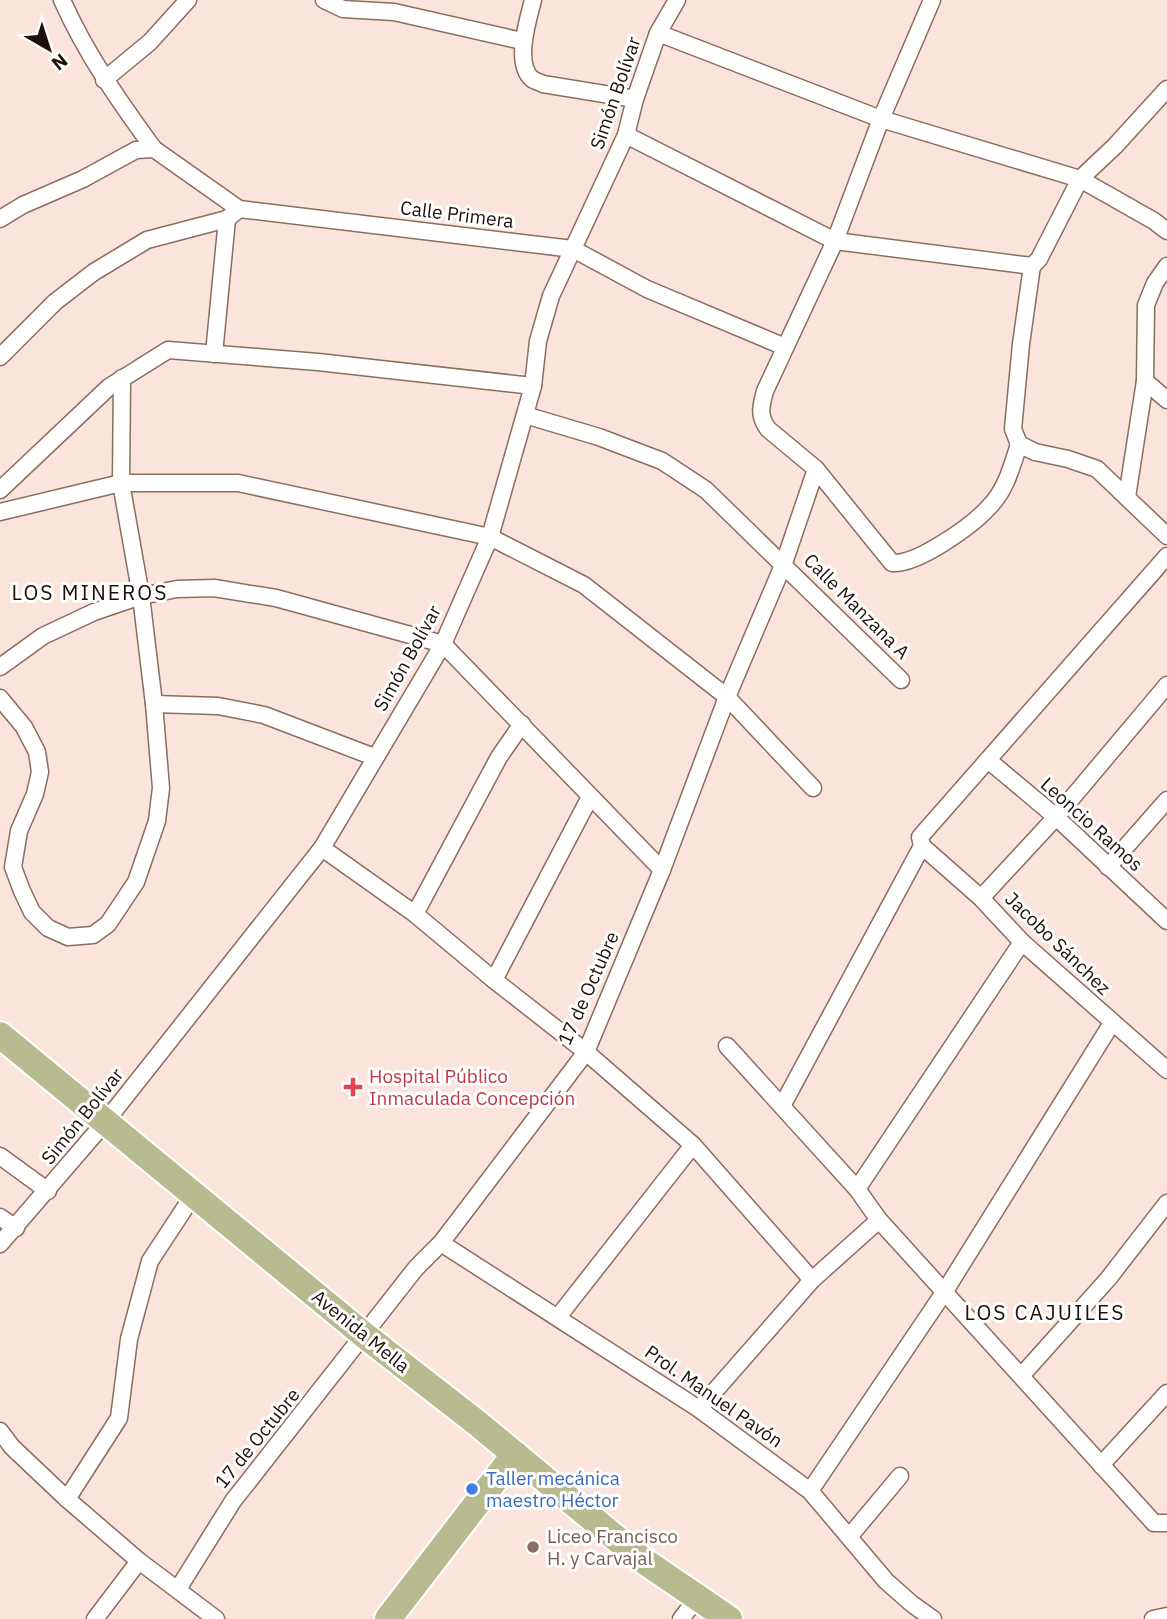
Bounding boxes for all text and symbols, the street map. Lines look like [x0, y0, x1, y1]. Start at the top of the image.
north arrow [14, 14, 84, 84]
street label: Simón Bolívar [585, 33, 645, 152]
text: N [47, 49, 73, 76]
street label: Calle Primera [399, 195, 515, 233]
street label: Calle Manzana A [799, 548, 915, 664]
district label: LOS MINEROS [12, 578, 168, 606]
street label: Simón Bolívar [368, 601, 446, 715]
street label: Leoncio Ramos [1036, 772, 1148, 876]
street label: Jacobo Sánchez [1000, 887, 1116, 1000]
street label: 17 de Octubre [552, 927, 624, 1049]
street label: Simón Bolívar [36, 1063, 128, 1169]
place label: Hospital Público Inmaculada Concepción [369, 1064, 575, 1110]
marker: Hospital Público Inmaculada Concepción [343, 1077, 363, 1097]
street label: Avenida Mella [307, 1284, 415, 1378]
district label: LOS CAJUILES [965, 1298, 1125, 1326]
street label: Prol. Manuel Pavón [640, 1339, 788, 1453]
street label: 17 de Octubre [209, 1383, 305, 1493]
place label: Taller mecánica maestro Héctor [486, 1466, 620, 1512]
marker: Taller mecánica maestro Héctor [464, 1481, 480, 1497]
place label: Liceo Francisco H. y Carvajal [547, 1524, 678, 1570]
marker: Liceo Francisco H. y Carvajal [525, 1539, 541, 1555]

